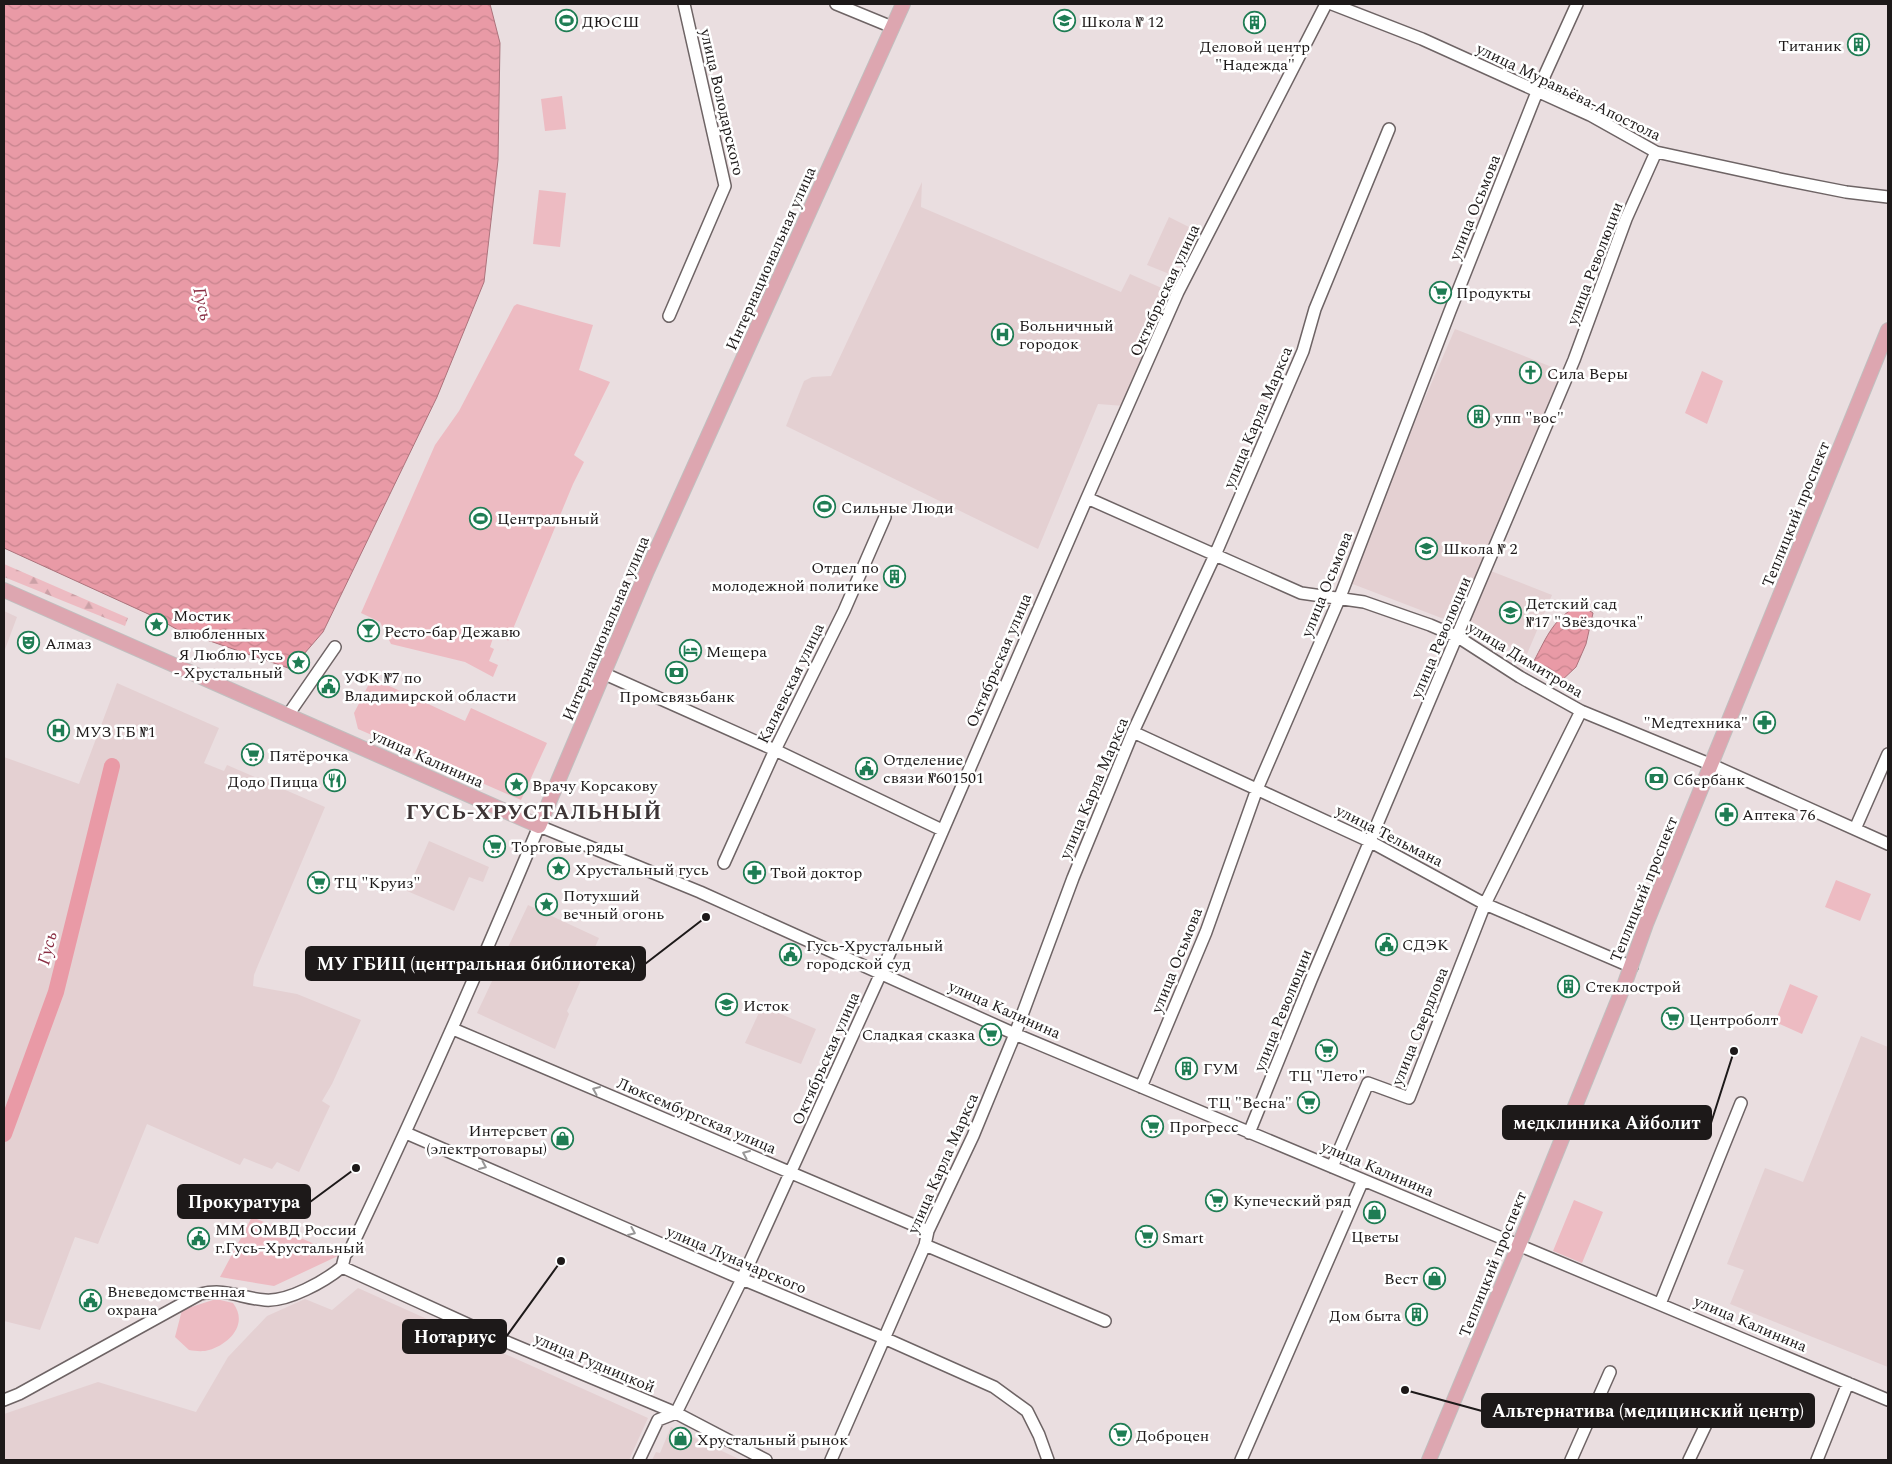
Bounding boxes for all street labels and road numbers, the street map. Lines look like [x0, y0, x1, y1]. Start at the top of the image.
street label: улица Володарского [693, 25, 751, 178]
street label: улица Муравьёва-Апостола [1471, 36, 1665, 147]
street label: улица Осьмова [1442, 151, 1507, 265]
street label: Интернациональная улица [719, 162, 822, 354]
street label: улица Революции [1560, 198, 1629, 329]
street label: Октябрьская улица [1124, 220, 1206, 361]
street label: улица Карла Маркса [1217, 343, 1299, 493]
street label: Теплицкий проспект [1756, 438, 1836, 591]
street label: улица Осьмова [1294, 528, 1359, 642]
street label: Интернациональная улица [556, 532, 656, 725]
street label: улица Революции [1404, 573, 1477, 703]
street label: Октябрьская улица [960, 589, 1038, 731]
street label: улица Димитрова [1462, 615, 1588, 704]
street label: Каляевская улица [751, 619, 831, 748]
street label: улица Карла Маркса [1053, 714, 1135, 864]
street label: улица Калинина [367, 723, 488, 795]
street label: улица Тельмана [1331, 798, 1448, 873]
street label: Теплицкий проспект [1604, 813, 1684, 966]
street label: улица Осьмова [1144, 904, 1209, 1018]
street label: улица Революции [1247, 946, 1318, 1076]
street label: улица Свердлова [1385, 963, 1455, 1090]
street label: улица Калинина [944, 974, 1065, 1046]
street label: Октябрьская улица [786, 988, 866, 1129]
street label: Люксембургская улица [613, 1071, 780, 1160]
street label: улица Карла Маркса [901, 1089, 985, 1239]
street label: улица Калинина [1316, 1134, 1438, 1204]
street label: Теплицкий проспект [1453, 1188, 1533, 1341]
street label: улица Луначарского [662, 1219, 810, 1300]
street label: улица Калинина [1689, 1289, 1811, 1359]
street label: улица Рудницкой [529, 1326, 659, 1399]

